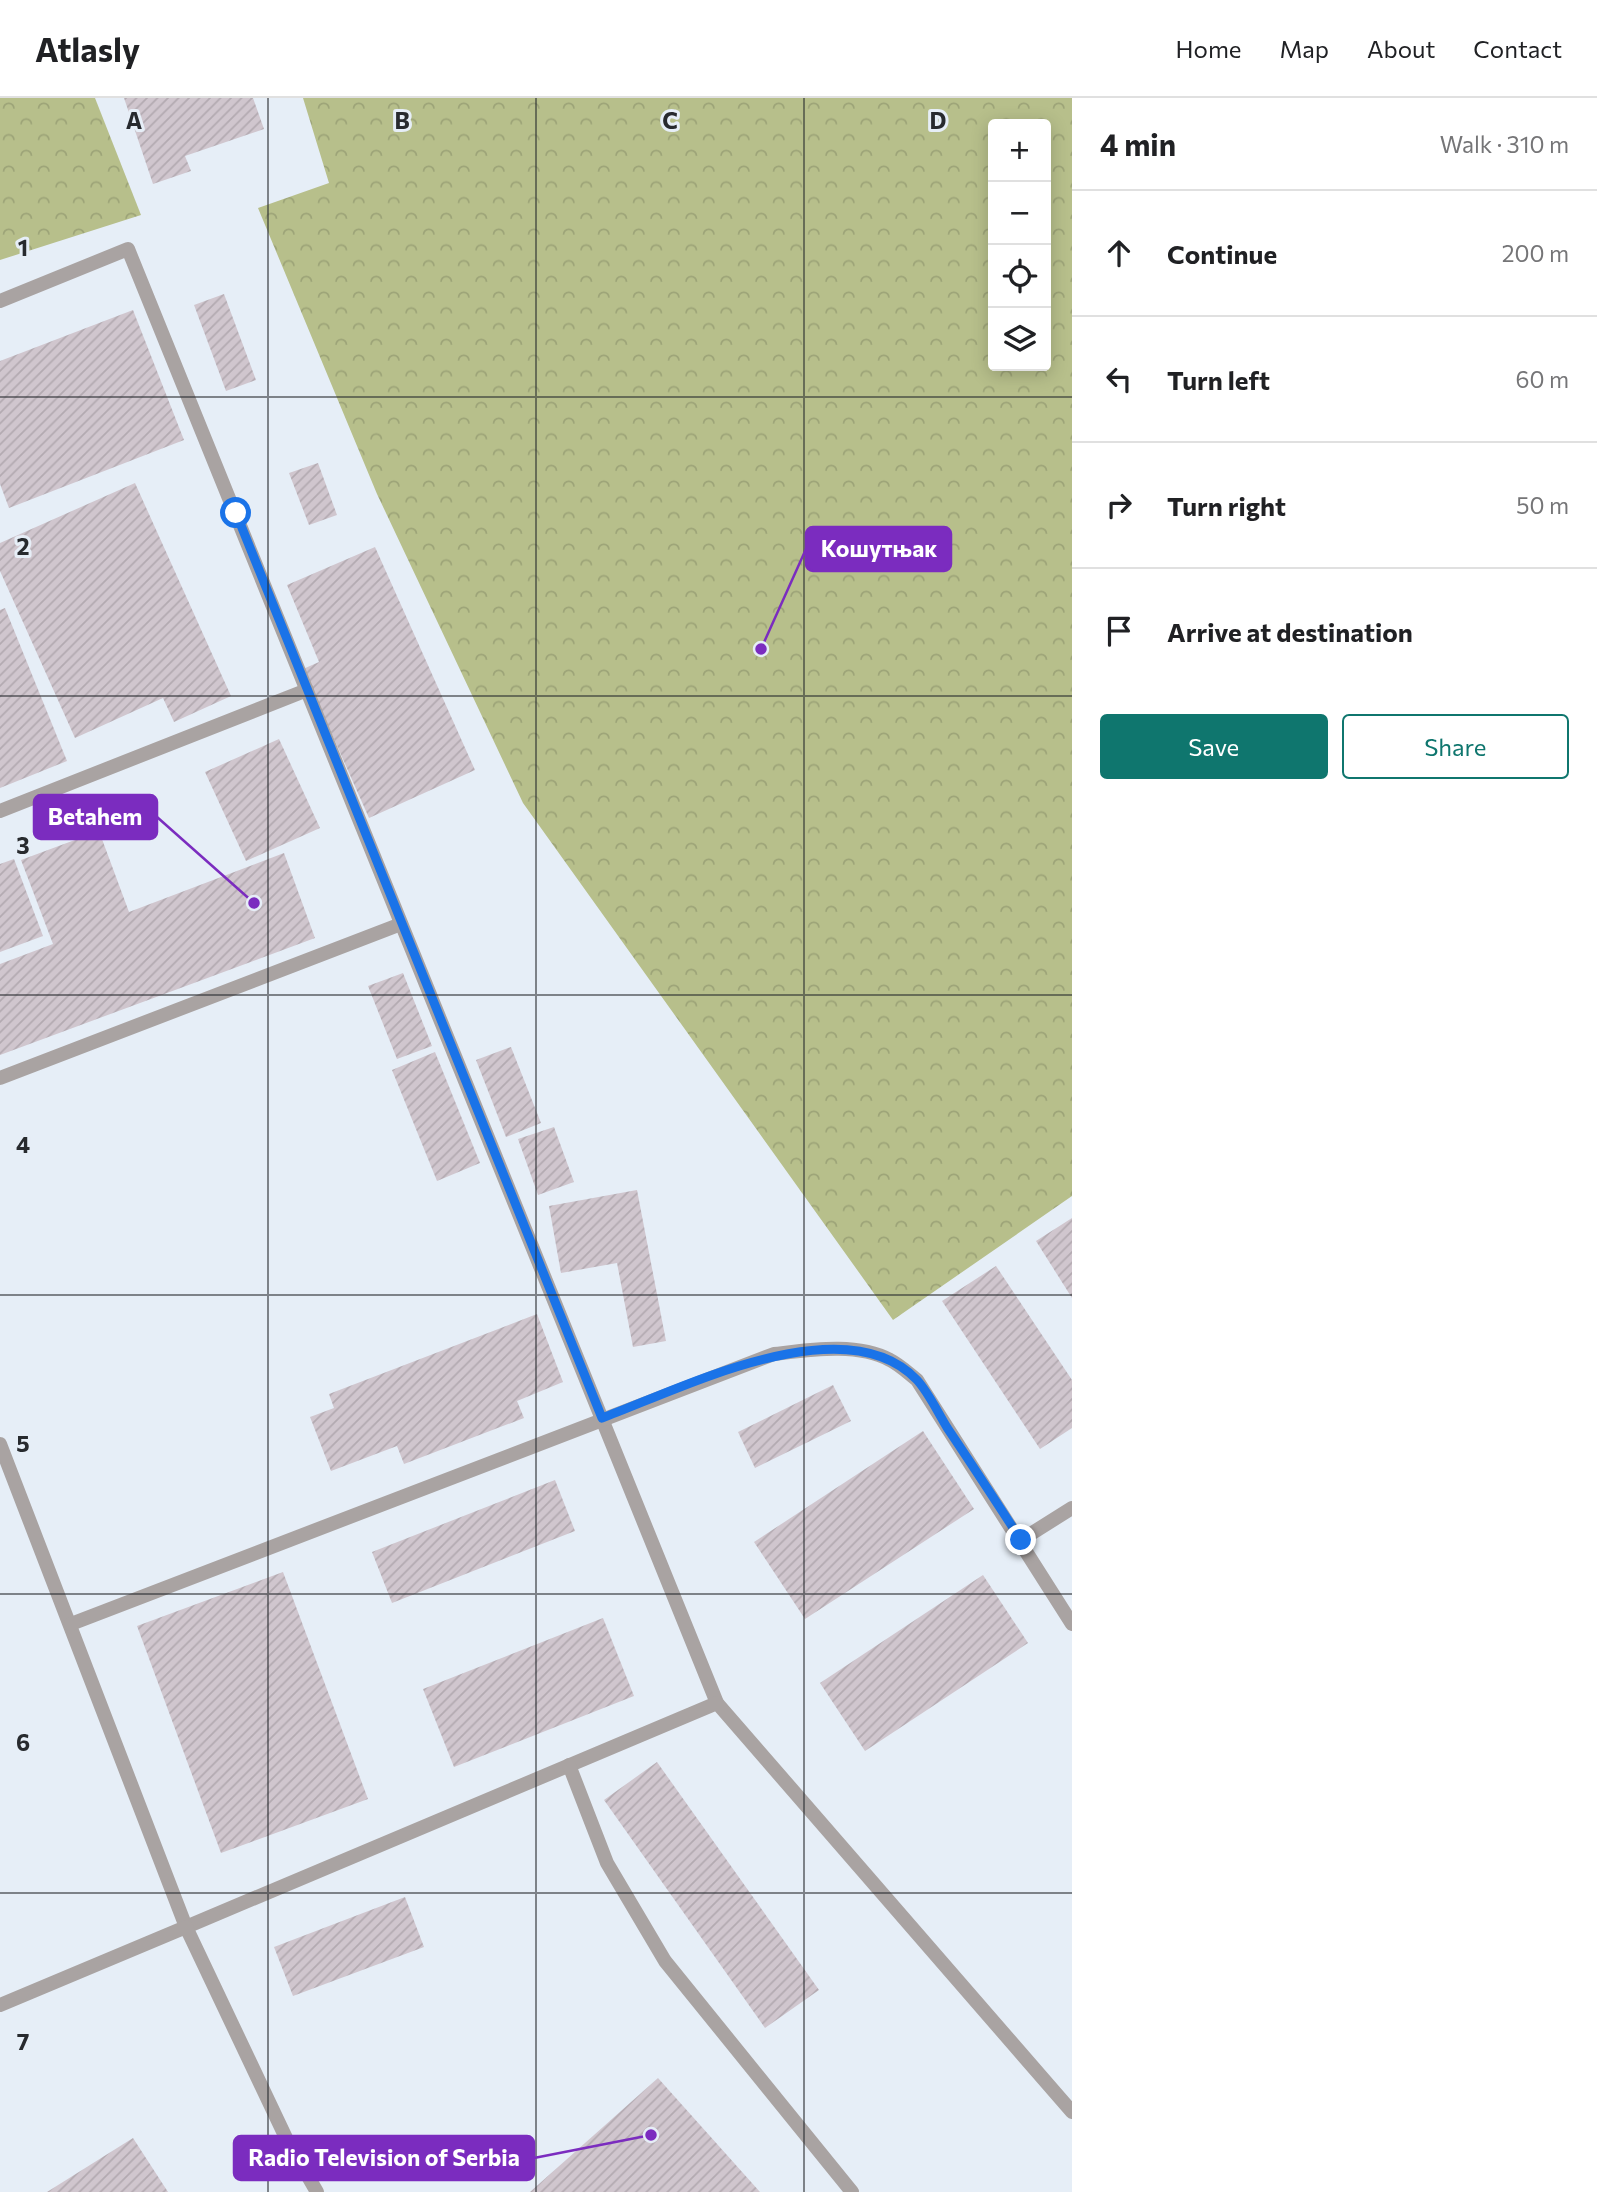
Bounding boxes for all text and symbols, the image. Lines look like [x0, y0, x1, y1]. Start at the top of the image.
text: Atlasly [35, 28, 140, 69]
text: Home [1176, 34, 1242, 63]
text: Map [1280, 34, 1329, 63]
text: About [1367, 34, 1435, 63]
text: Contact [1473, 34, 1562, 63]
text: A [126, 106, 143, 134]
text: B [394, 106, 410, 134]
text: C [662, 106, 678, 134]
text: D [930, 106, 947, 134]
map controls [988, 119, 1051, 371]
button: + [988, 119, 1051, 182]
text: 4 min [1100, 125, 1176, 162]
text: Walk · 310 m [1440, 130, 1569, 158]
button: − [988, 182, 1051, 245]
text: 1 [18, 233, 28, 261]
icon: ahead [1100, 234, 1138, 272]
text: Continue [1167, 238, 1277, 269]
text: 200 m [1502, 239, 1569, 267]
button: locate [988, 245, 1051, 308]
button: layers [988, 308, 1051, 371]
icon: left [1100, 360, 1138, 398]
text: Turn left [1167, 364, 1270, 395]
text: 60 m [1516, 365, 1569, 393]
icon: right [1100, 486, 1138, 524]
text: Turn right [1167, 490, 1286, 521]
text: 50 m [1516, 491, 1569, 519]
route start [220, 497, 251, 528]
callout: Кошутњак [806, 527, 951, 571]
text: 2 [16, 532, 30, 560]
text: Кошутњак [821, 534, 937, 562]
icon: arrive [1100, 612, 1138, 650]
text: Arrive at destination [1167, 616, 1413, 647]
button: Save [1100, 714, 1328, 779]
button: Share [1342, 714, 1569, 779]
callout: Betahem [34, 795, 157, 839]
text: Betahem [48, 802, 142, 830]
text: 3 [16, 831, 30, 859]
text: 4 [16, 1130, 30, 1158]
text: 5 [16, 1429, 30, 1457]
route end [1005, 1524, 1036, 1555]
text: 6 [16, 1728, 30, 1756]
text: 7 [17, 2027, 29, 2055]
callout: Radio Television of Serbia [234, 2136, 534, 2180]
text: Radio Television of Serbia [248, 2143, 520, 2171]

